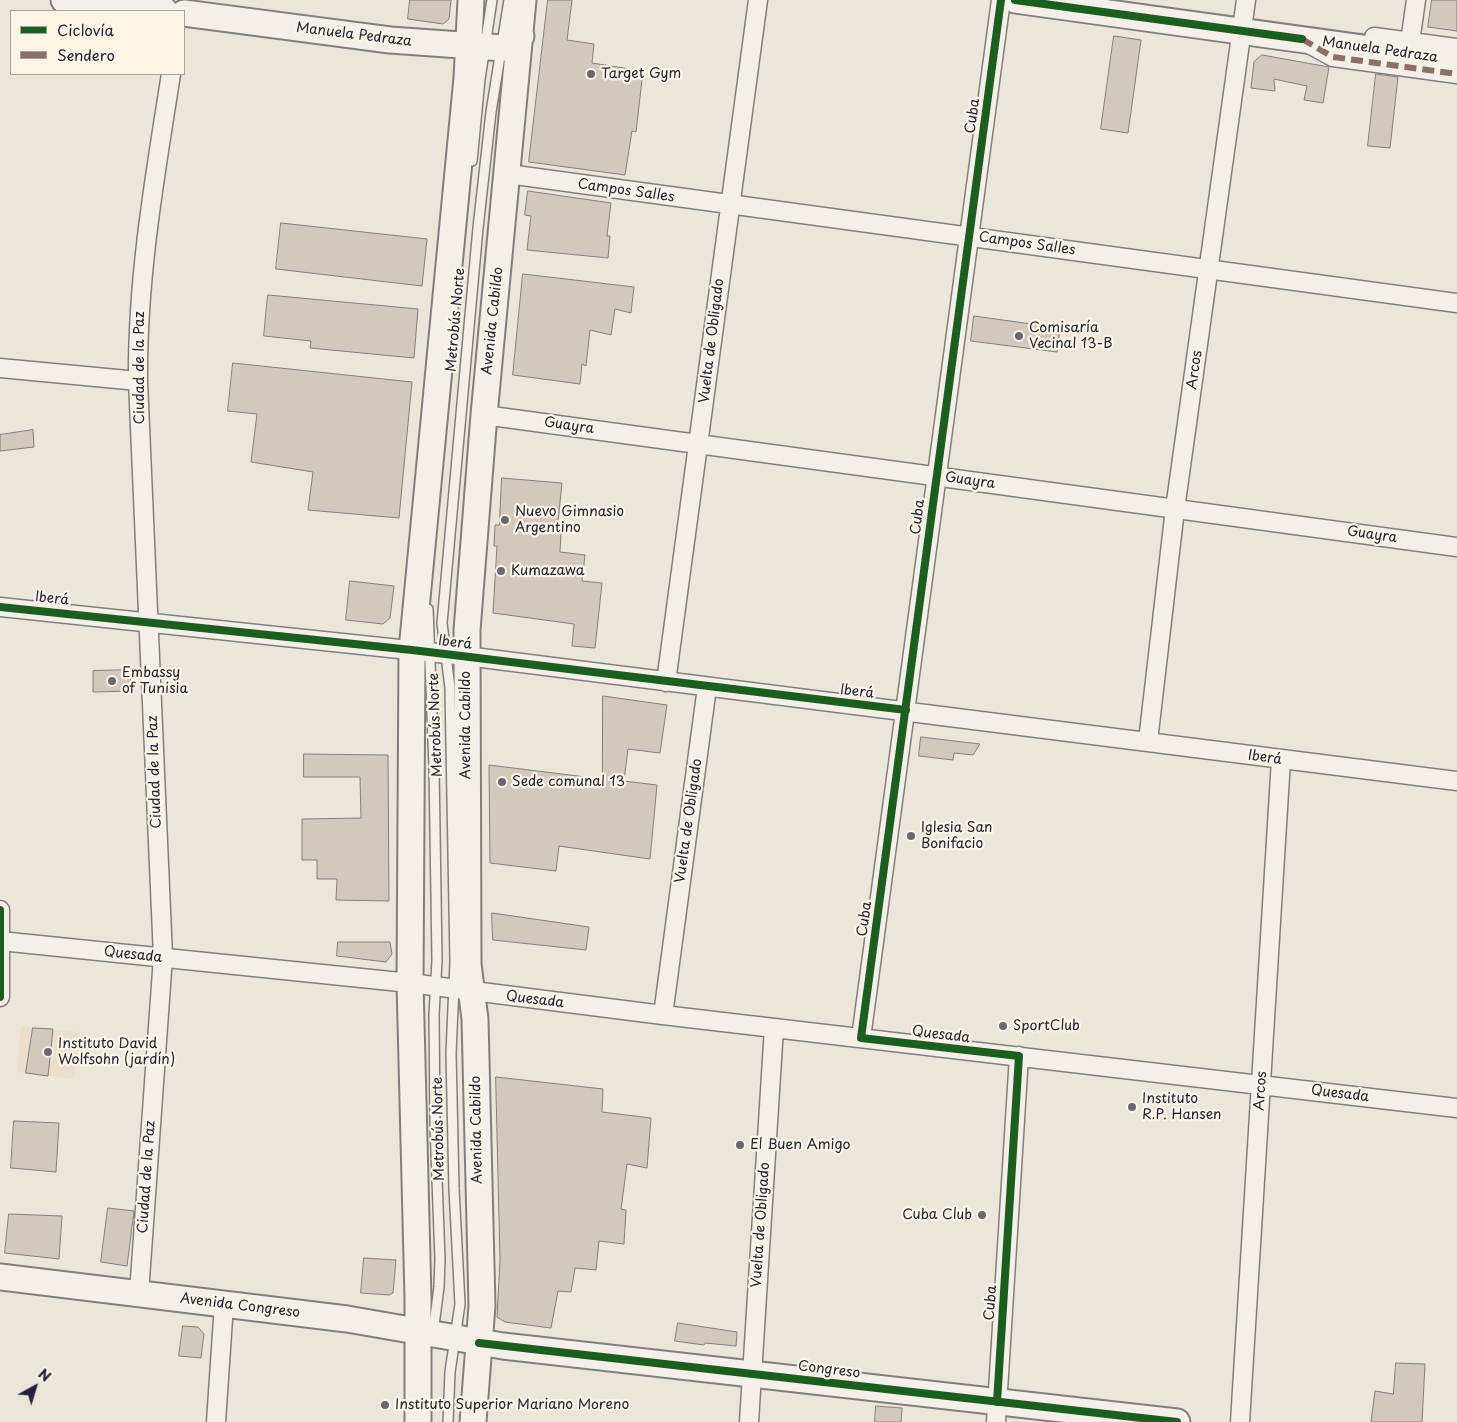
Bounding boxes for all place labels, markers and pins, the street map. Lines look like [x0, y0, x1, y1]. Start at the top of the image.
place label: Target Gym [601, 66, 681, 82]
marker: Target Gym [585, 68, 597, 80]
place label: Comisaría Vecinal 13-B [1029, 320, 1112, 352]
marker: Comisaría Vecinal 13-B [1013, 330, 1025, 342]
place label: Nuevo Gimnasio Argentino [515, 504, 624, 536]
marker: Nuevo Gimnasio Argentino [499, 514, 511, 526]
place label: Kumazawa [511, 563, 584, 579]
marker: Kumazawa [495, 565, 507, 577]
place label: Embassy of Tunisia [122, 665, 188, 698]
marker: Embassy of Tunisia [106, 675, 118, 687]
place label: Sede comunal 13 [512, 774, 625, 790]
marker: Sede comunal 13 [496, 776, 508, 788]
place label: Iglesia San Bonifacio [921, 820, 993, 852]
marker: Iglesia San Bonifacio [905, 830, 917, 842]
place label: SportClub [1013, 1018, 1080, 1034]
marker: SportClub [997, 1020, 1009, 1032]
place label: Instituto David Wolfsohn (jardín) [58, 1036, 175, 1068]
marker: Instituto David Wolfsohn (jardín) [42, 1046, 54, 1058]
place label: Instituto R.P. Hansen [1142, 1091, 1221, 1124]
marker: Instituto R.P. Hansen [1126, 1101, 1138, 1113]
place label: El Buen Amigo [750, 1137, 850, 1153]
marker: El Buen Amigo [734, 1139, 746, 1151]
place label: Cuba Club [902, 1207, 972, 1223]
marker: Cuba Club [976, 1209, 988, 1221]
place label: Instituto Superior Mariano Moreno [395, 1397, 629, 1413]
marker: Instituto Superior Mariano Moreno [379, 1399, 391, 1411]

